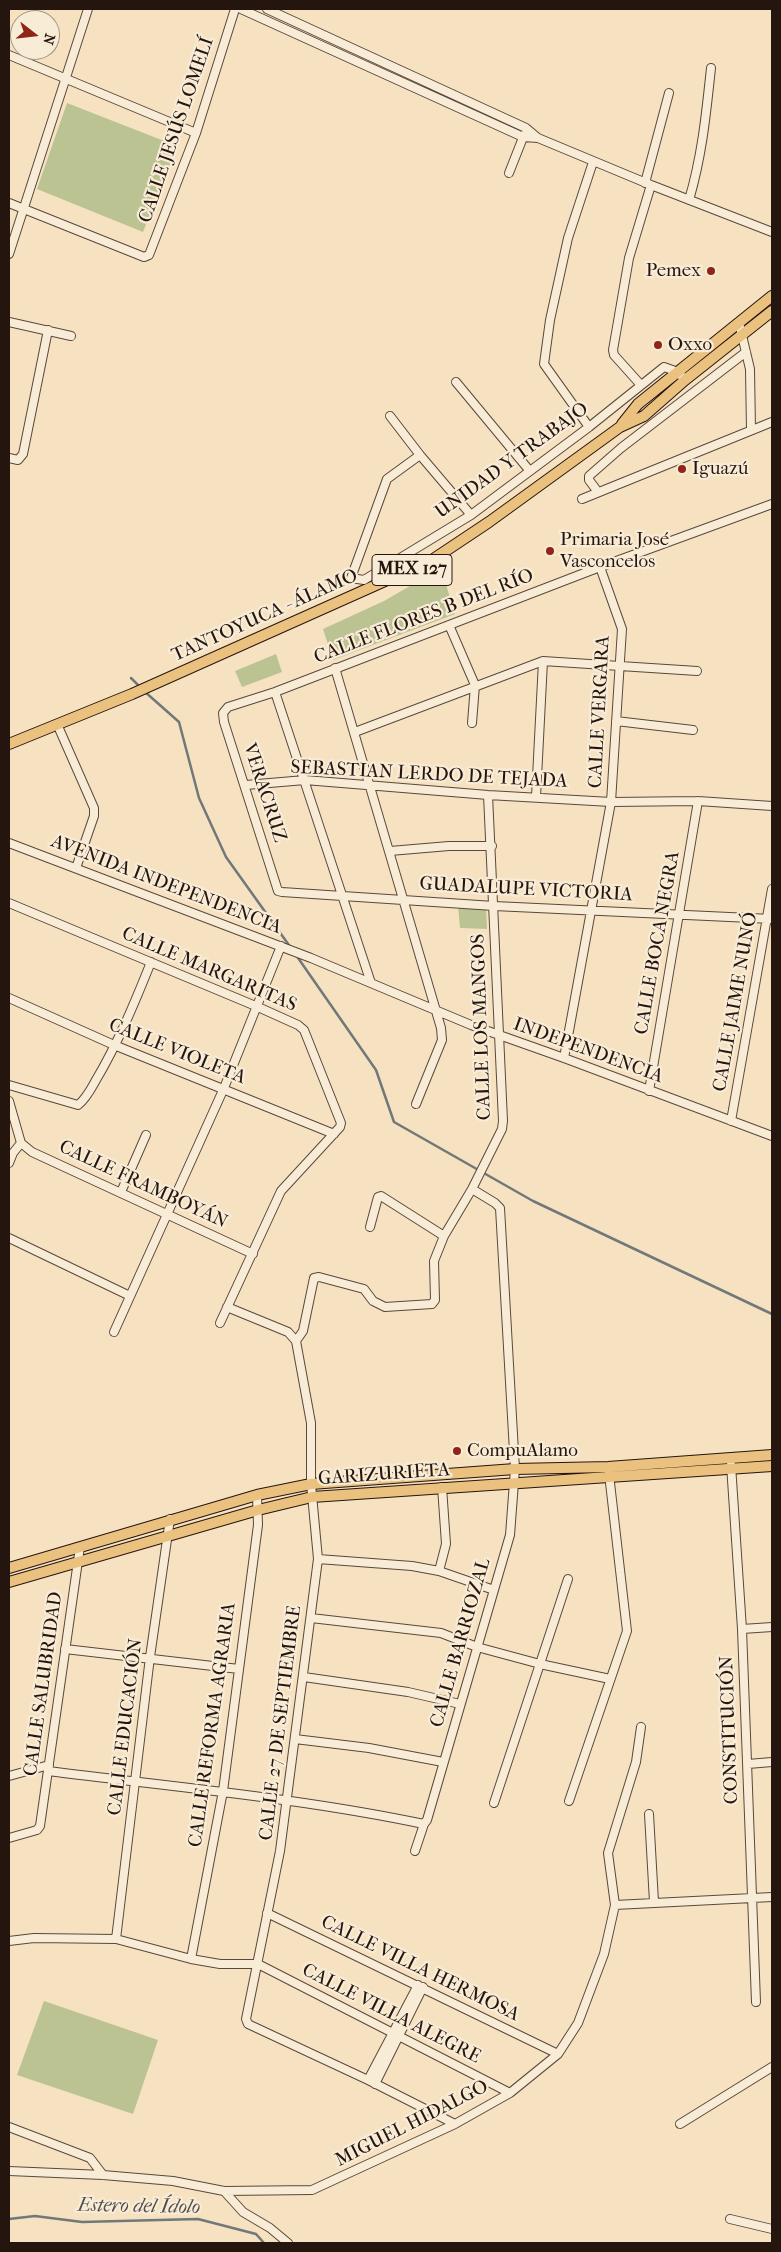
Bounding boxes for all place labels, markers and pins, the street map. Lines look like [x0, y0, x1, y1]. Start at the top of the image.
place label: Pemex [646, 260, 701, 282]
marker: Pemex [705, 265, 717, 277]
place label: Oxxo [668, 334, 712, 356]
marker: Oxxo [652, 339, 664, 351]
place label: Iguazú [692, 458, 748, 480]
marker: Iguazú [676, 463, 688, 475]
place label: Primaria José Vasconcelos [560, 529, 669, 573]
marker: Primaria José Vasconcelos [544, 545, 556, 557]
place label: CompuAlamo [467, 1440, 578, 1462]
marker: CompuAlamo [451, 1445, 463, 1457]

